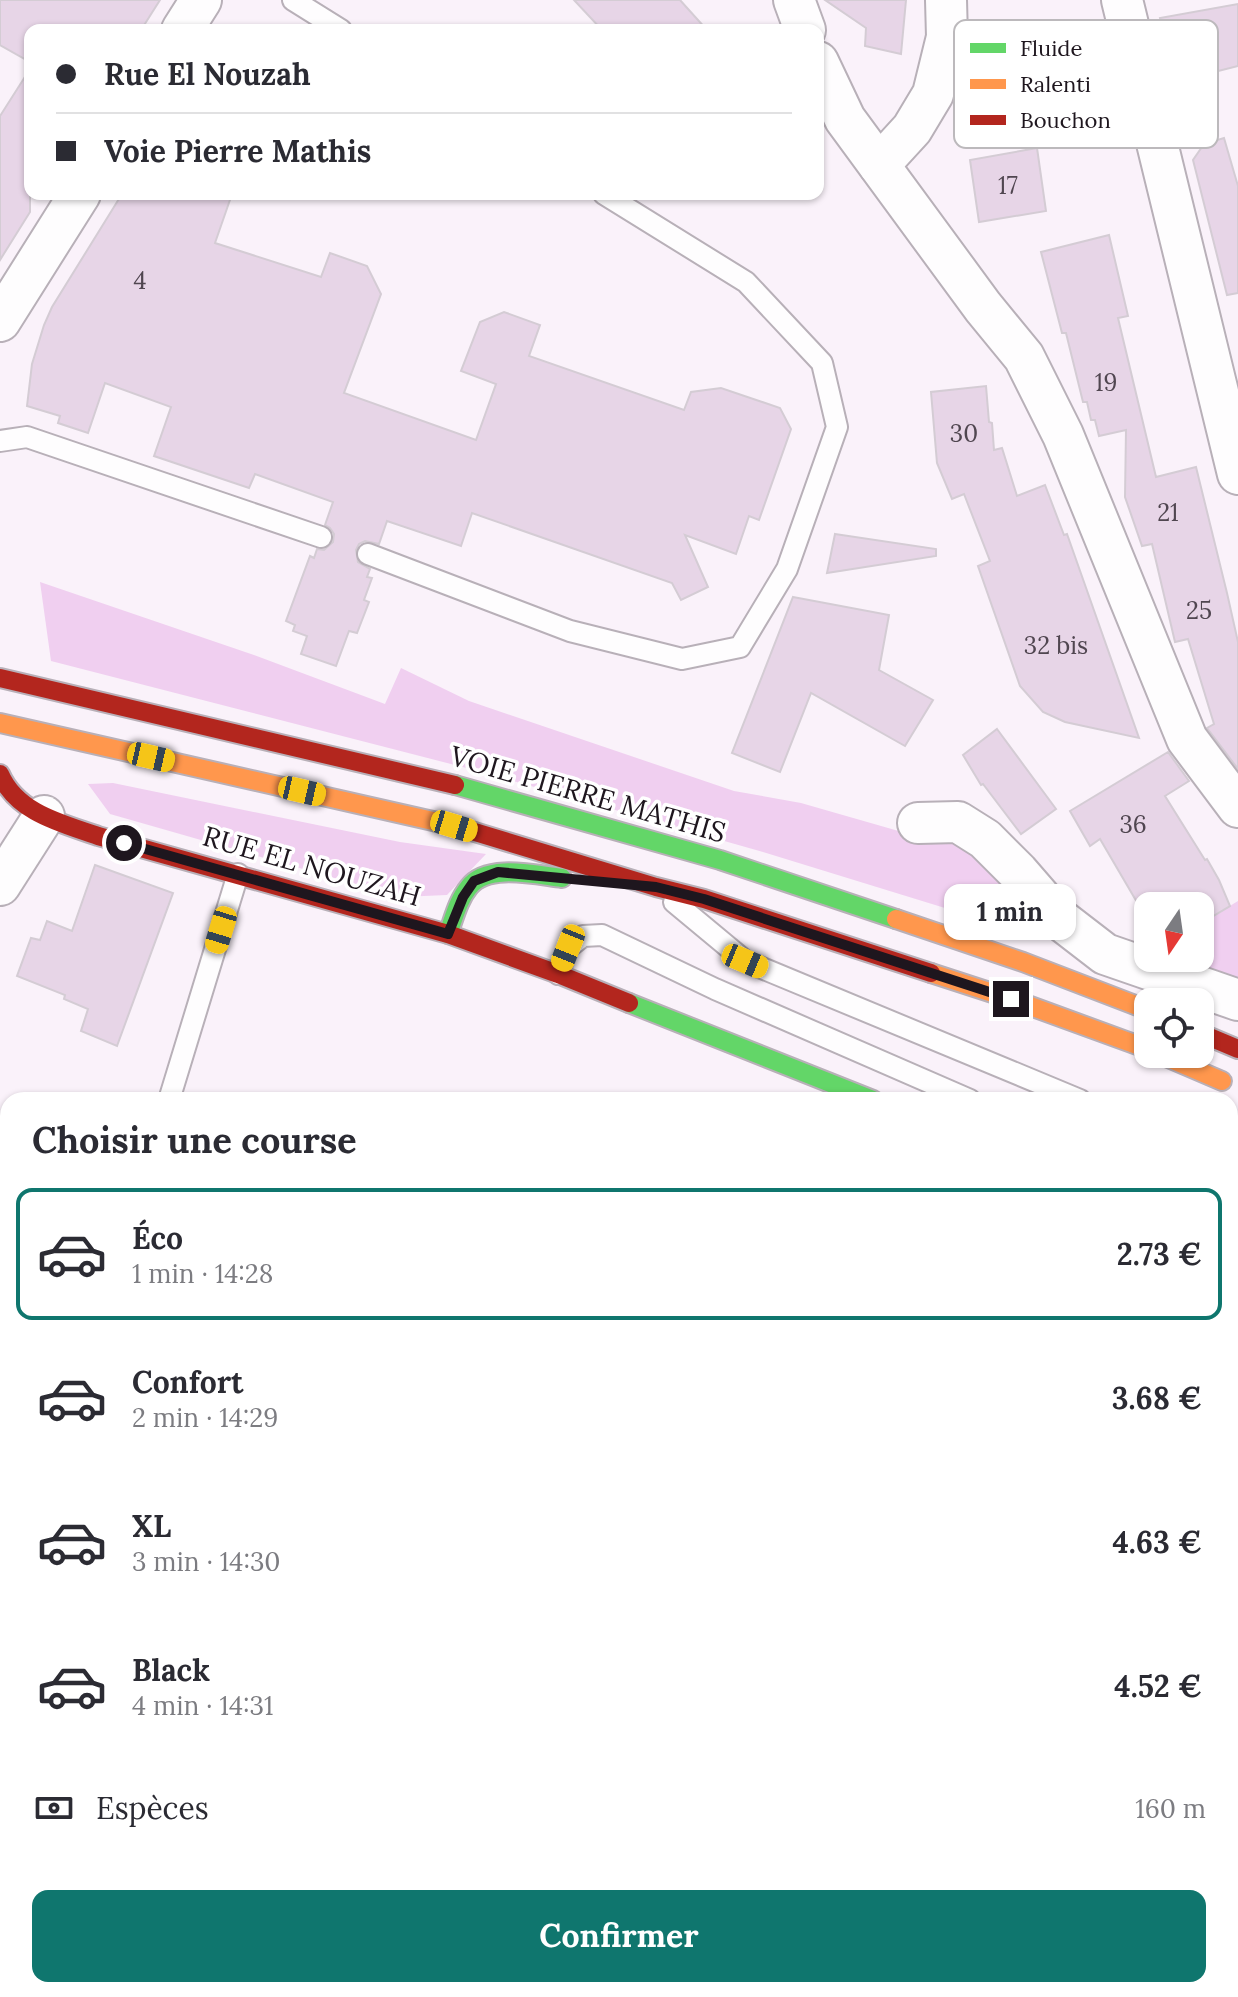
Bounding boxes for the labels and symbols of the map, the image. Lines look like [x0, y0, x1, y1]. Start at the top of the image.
legend [954, 20, 1218, 148]
text: Fluide [1020, 34, 1083, 62]
text: Ralenti [1020, 70, 1091, 98]
text: Bouchon [1020, 106, 1111, 134]
house number: 17 [998, 170, 1018, 201]
house number: 4 [133, 265, 147, 296]
house number: 19 [1095, 367, 1117, 398]
house number: 30 [950, 418, 978, 449]
house number: 21 [1157, 497, 1179, 528]
house number: 25 [1186, 595, 1212, 626]
house number: 32 bis [1024, 630, 1088, 661]
street label: VOIE PIERRE MATHIS [445, 737, 730, 851]
car [125, 740, 177, 774]
car [276, 774, 328, 808]
car [428, 808, 480, 844]
house number: 36 [1119, 809, 1147, 840]
street label: RUE EL NOUZAH [199, 818, 425, 914]
route start [106, 825, 142, 861]
callout: 1 min [945, 883, 1077, 939]
north arrow [1134, 892, 1214, 972]
car [203, 904, 239, 956]
car [548, 921, 588, 975]
car [718, 941, 772, 981]
route end [993, 981, 1029, 1017]

